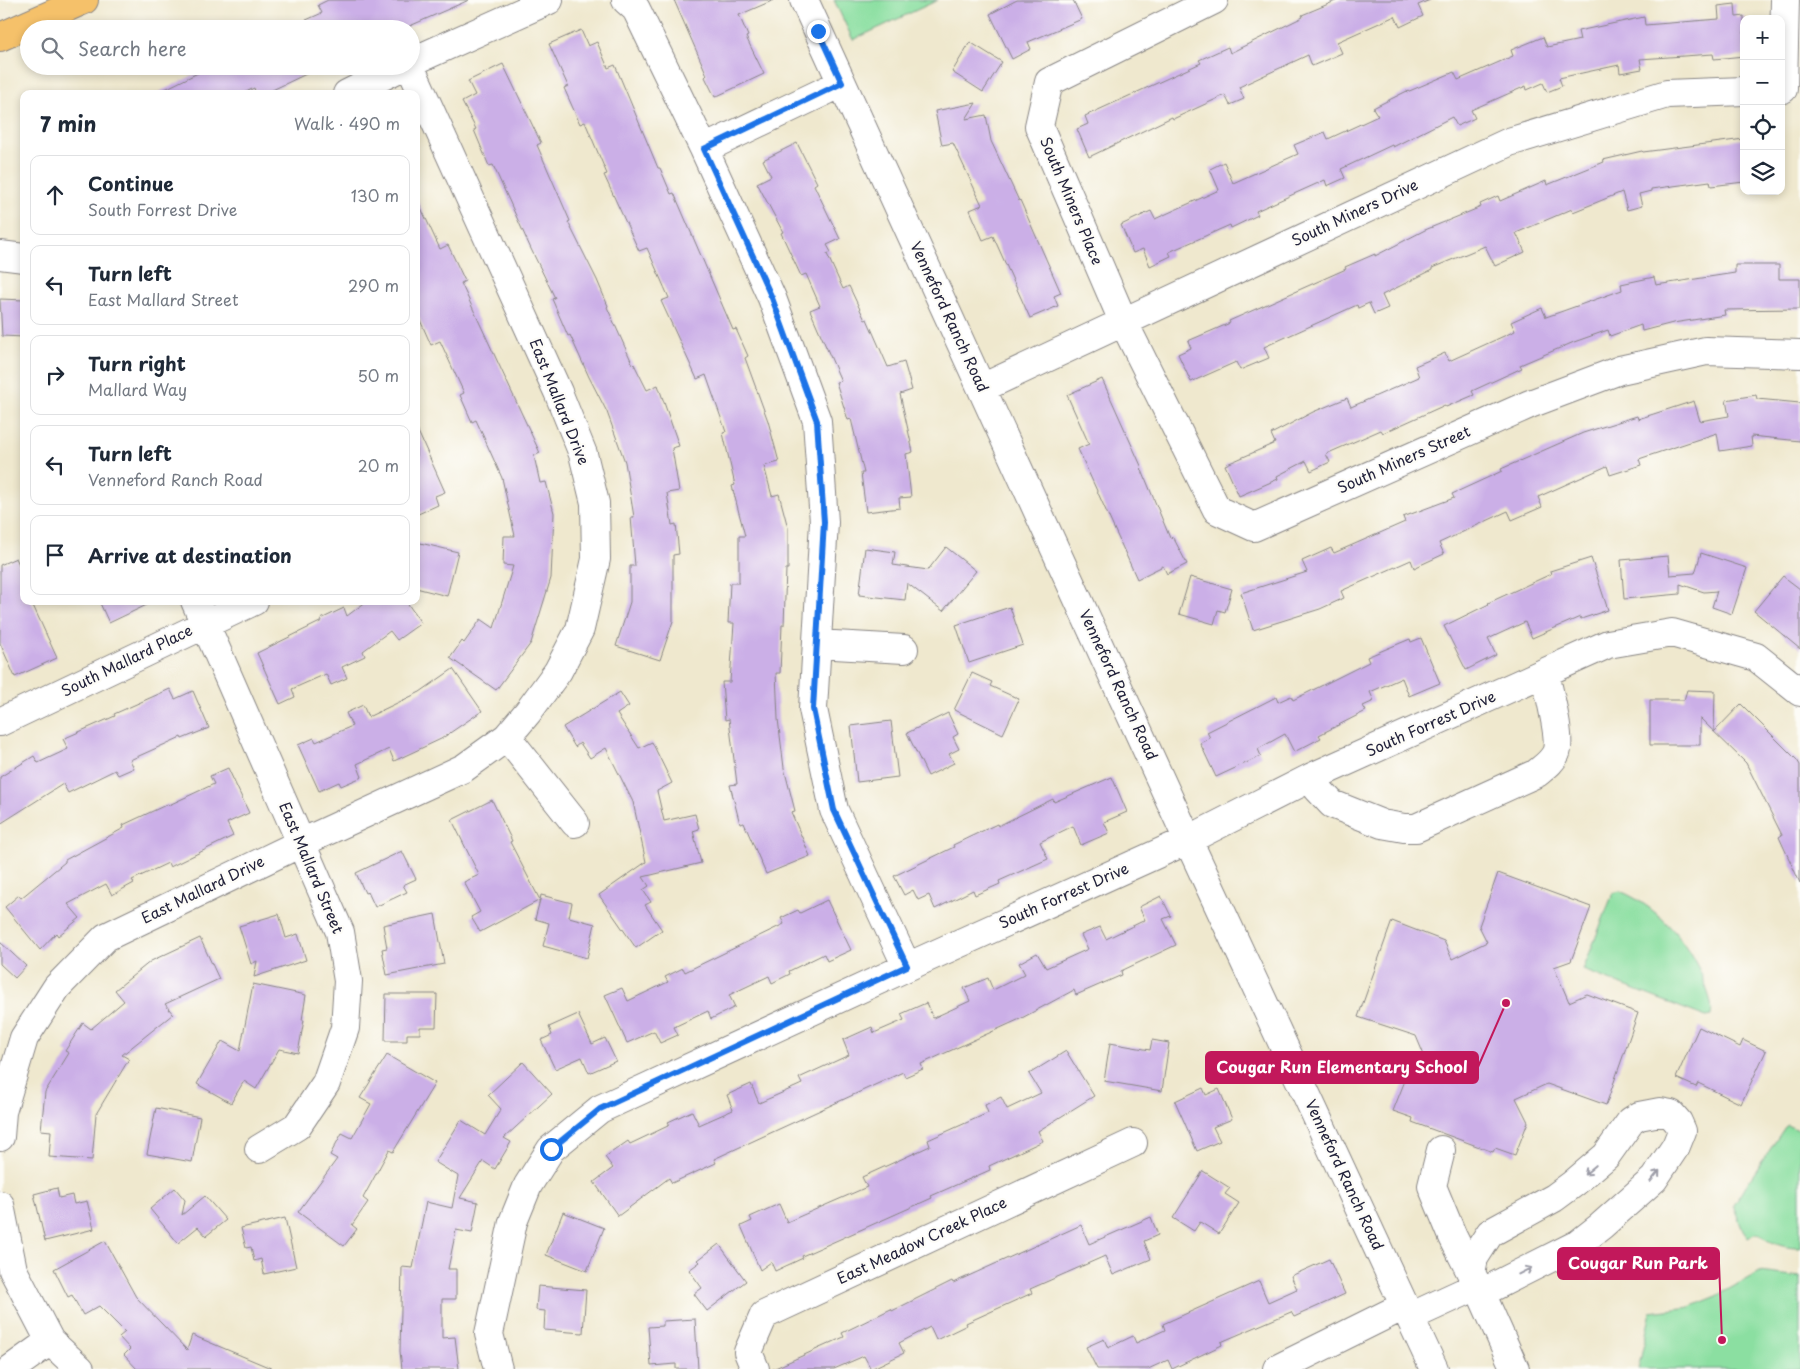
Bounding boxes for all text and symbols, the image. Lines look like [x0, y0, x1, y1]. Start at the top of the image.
map controls [1740, 15, 1785, 195]
button: + [1740, 15, 1785, 60]
search box [20, 20, 420, 75]
route end [807, 20, 830, 43]
icon: search [38, 34, 66, 62]
text: Search here [78, 34, 187, 62]
button: − [1740, 60, 1785, 105]
button: locate [1740, 105, 1785, 150]
text: 7 min [40, 107, 96, 139]
text: Walk · 490 m [294, 111, 400, 135]
street label: South Miners Place [1035, 133, 1110, 268]
button: layers [1740, 150, 1785, 195]
text: Continue [88, 169, 174, 197]
street label: South Miners Drive [1287, 172, 1421, 251]
icon: ahead [41, 181, 69, 209]
text: 130 m [351, 183, 399, 207]
text: South Forrest Drive [88, 197, 237, 221]
street label: Venneford Ranch Road [905, 237, 995, 396]
text: Turn left [88, 259, 172, 287]
icon: left [41, 271, 69, 299]
text: 290 m [348, 273, 399, 297]
text: East Mallard Street [88, 287, 239, 311]
street label: East Mallard Drive [525, 335, 596, 468]
text: Turn right [88, 349, 186, 377]
icon: right [41, 361, 69, 389]
text: 50 m [358, 363, 399, 387]
text: Mallard Way [88, 377, 187, 401]
street label: South Miners Street [1333, 419, 1474, 498]
text: Turn left [88, 439, 172, 467]
icon: left [41, 451, 69, 479]
text: 20 m [358, 453, 399, 477]
text: Venneford Ranch Road [88, 467, 263, 491]
icon: arrive [41, 541, 69, 569]
text: Arrive at destination [88, 541, 292, 569]
street label: Venneford Ranch Road [1074, 605, 1164, 764]
street label: South Mallard Place [57, 618, 196, 701]
street label: South Forrest Drive [1362, 684, 1499, 762]
street label: East Mallard Street [274, 798, 351, 937]
street label: East Mallard Drive [137, 849, 268, 928]
street label: South Forrest Drive [995, 856, 1132, 934]
callout: Cougar Run Elementary School [1206, 1052, 1478, 1083]
text: Cougar Run Elementary School [1216, 1054, 1468, 1078]
street label: Venneford Ranch Road [1300, 1095, 1390, 1254]
route start [540, 1138, 563, 1161]
one-way arrow [1584, 1164, 1597, 1175]
one-way arrow [1649, 1170, 1660, 1183]
street label: East Meadow Creek Place [833, 1190, 1010, 1289]
callout: Cougar Run Park [1558, 1248, 1719, 1279]
text: Cougar Run Park [1568, 1250, 1708, 1274]
one-way arrow [1517, 1266, 1532, 1276]

